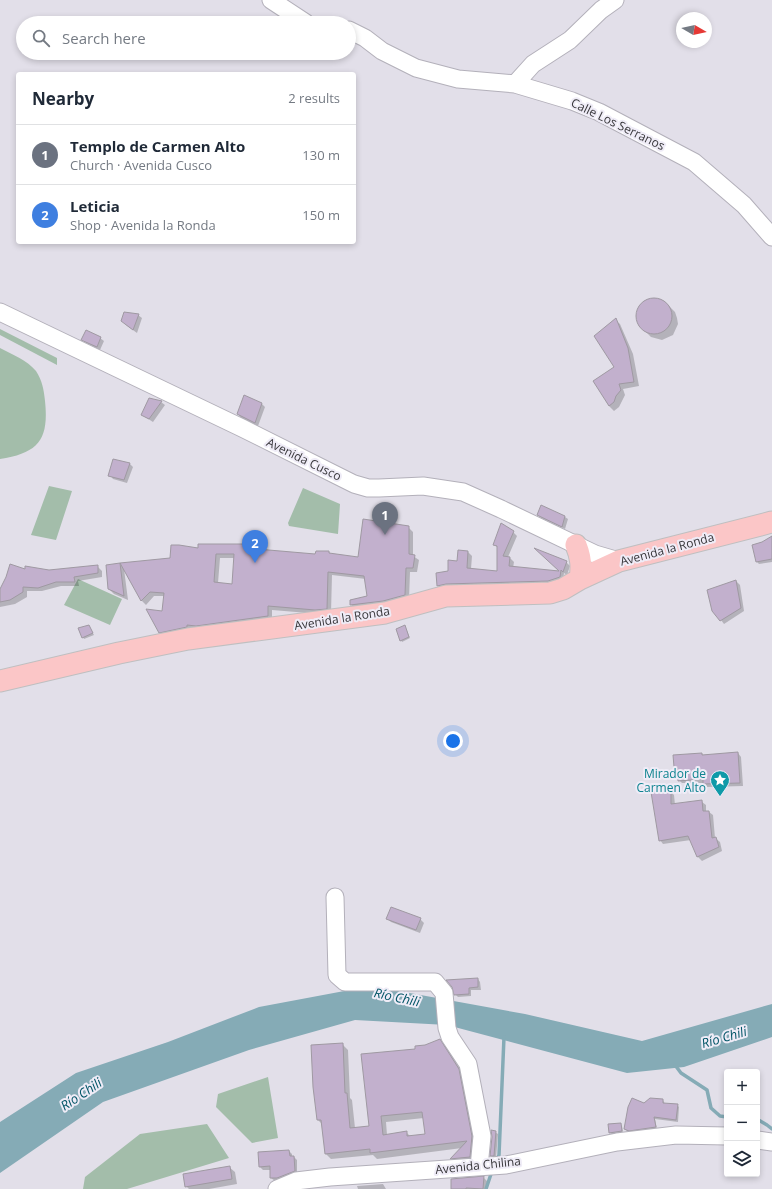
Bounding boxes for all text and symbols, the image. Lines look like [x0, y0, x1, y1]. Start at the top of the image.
north arrow [676, 12, 712, 48]
search box [16, 16, 356, 60]
icon: search [30, 27, 52, 49]
text: Search here [62, 28, 146, 48]
text: Nearby [32, 87, 94, 110]
text: 2 results [288, 89, 340, 107]
street label: Calle Los Serranos [568, 94, 668, 154]
text: Templo de Carmen Alto [70, 136, 245, 156]
text: 1 [41, 146, 49, 164]
text: 130 m [302, 146, 340, 164]
text: Church · Avenida Cusco [70, 156, 212, 174]
text: Leticia [70, 196, 120, 216]
text: 2 [41, 206, 49, 224]
text: 150 m [302, 206, 340, 224]
text: Shop · Avenida la Ronda [70, 216, 216, 234]
street label: Avenida Cusco [264, 434, 344, 484]
pin: 1 [372, 502, 398, 535]
street label: Avenida la Ronda [618, 528, 716, 570]
pin: 2 [242, 530, 268, 563]
street label: Avenida la Ronda [293, 602, 391, 634]
your location [443, 731, 463, 751]
place label: Mirador de Carmen Alto [636, 765, 706, 796]
place icon: Mirador de Carmen Alto [709, 769, 731, 797]
water label: Río Chili [372, 983, 422, 1011]
water label: Río Chili [699, 1022, 749, 1052]
map controls [724, 1069, 760, 1177]
button: + [724, 1069, 760, 1105]
water label: Río Chili [57, 1073, 106, 1114]
button: − [724, 1105, 760, 1141]
button: layers [724, 1141, 760, 1177]
street label: Avenida Chilina [434, 1152, 522, 1178]

